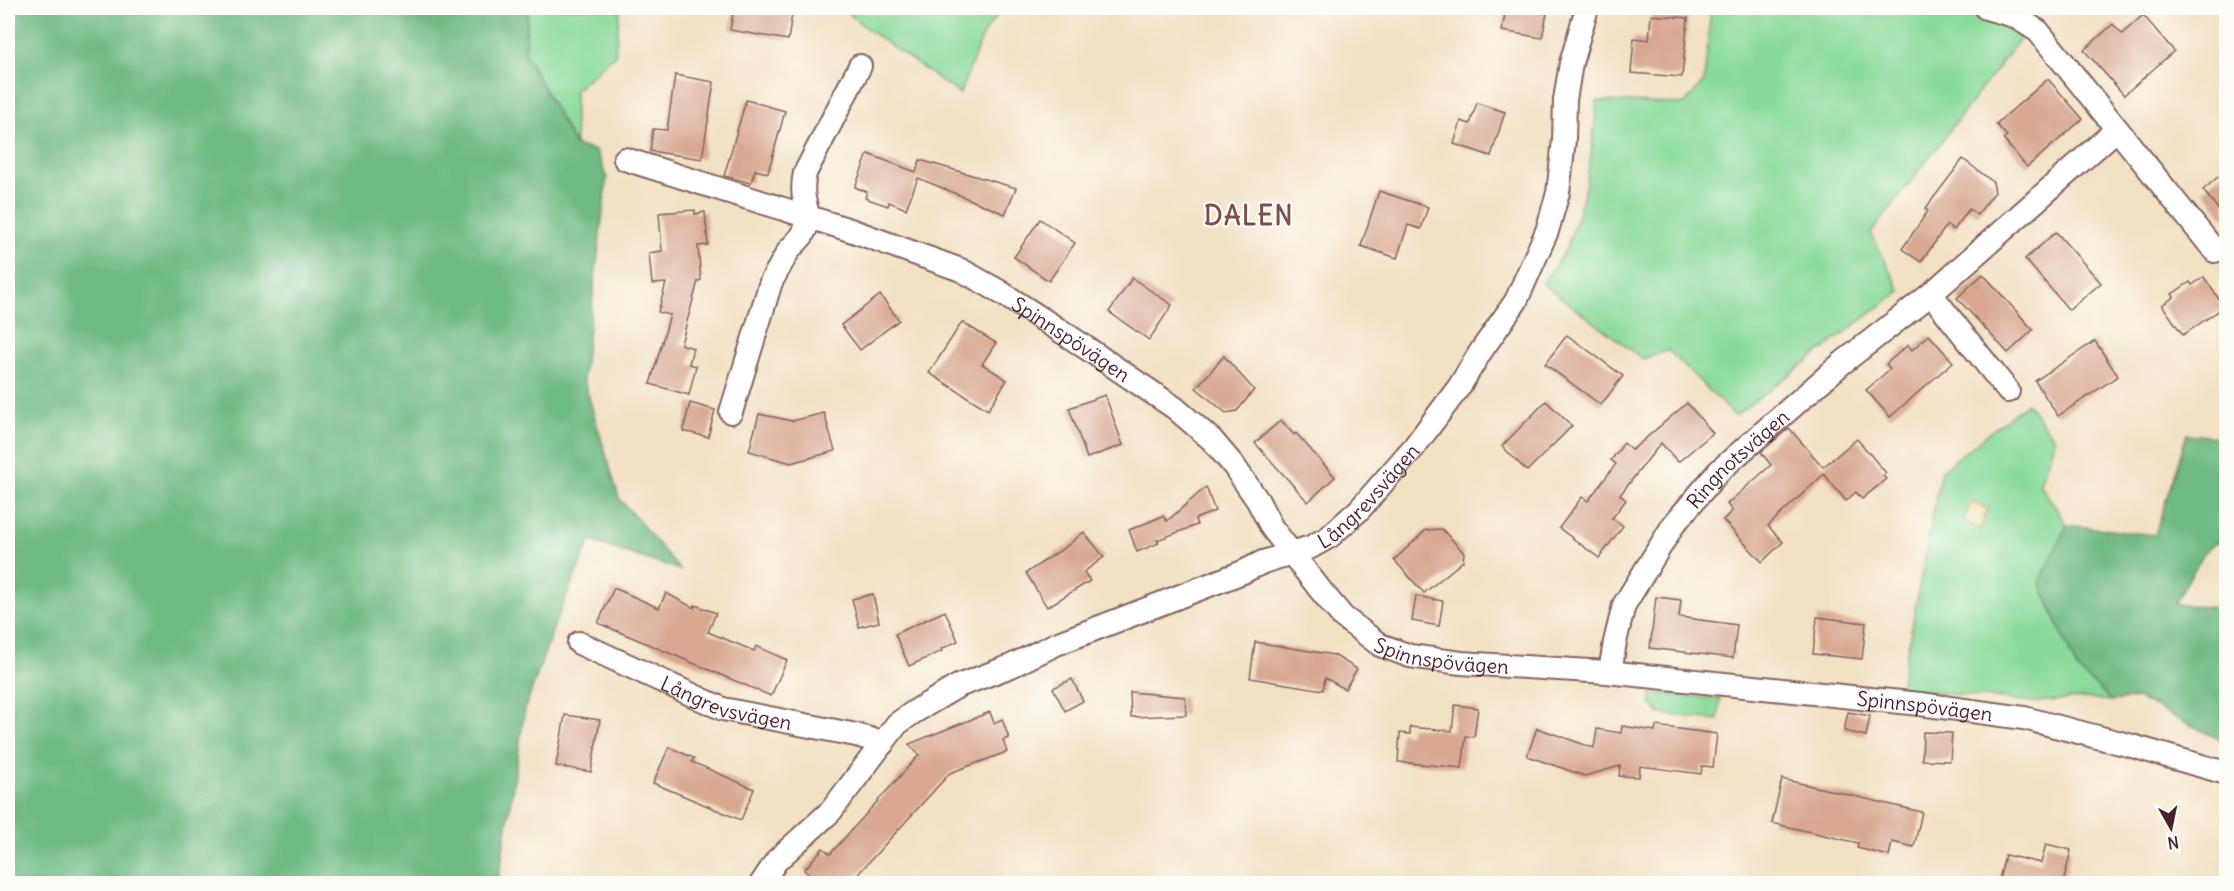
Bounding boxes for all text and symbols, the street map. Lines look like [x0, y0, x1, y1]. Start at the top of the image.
district label: DALEN [1204, 199, 1294, 232]
street label: Spinnspövägen [1008, 291, 1135, 387]
street label: Ringnotsvägen [1681, 403, 1794, 513]
street label: Långrevsvägen [1313, 438, 1424, 554]
street label: Spinnspövägen [1371, 632, 1510, 678]
street label: Långrevsvägen [657, 670, 794, 735]
street label: Spinnspövägen [1856, 685, 1994, 726]
north arrow [2141, 798, 2201, 858]
text: N [2166, 832, 2180, 854]

